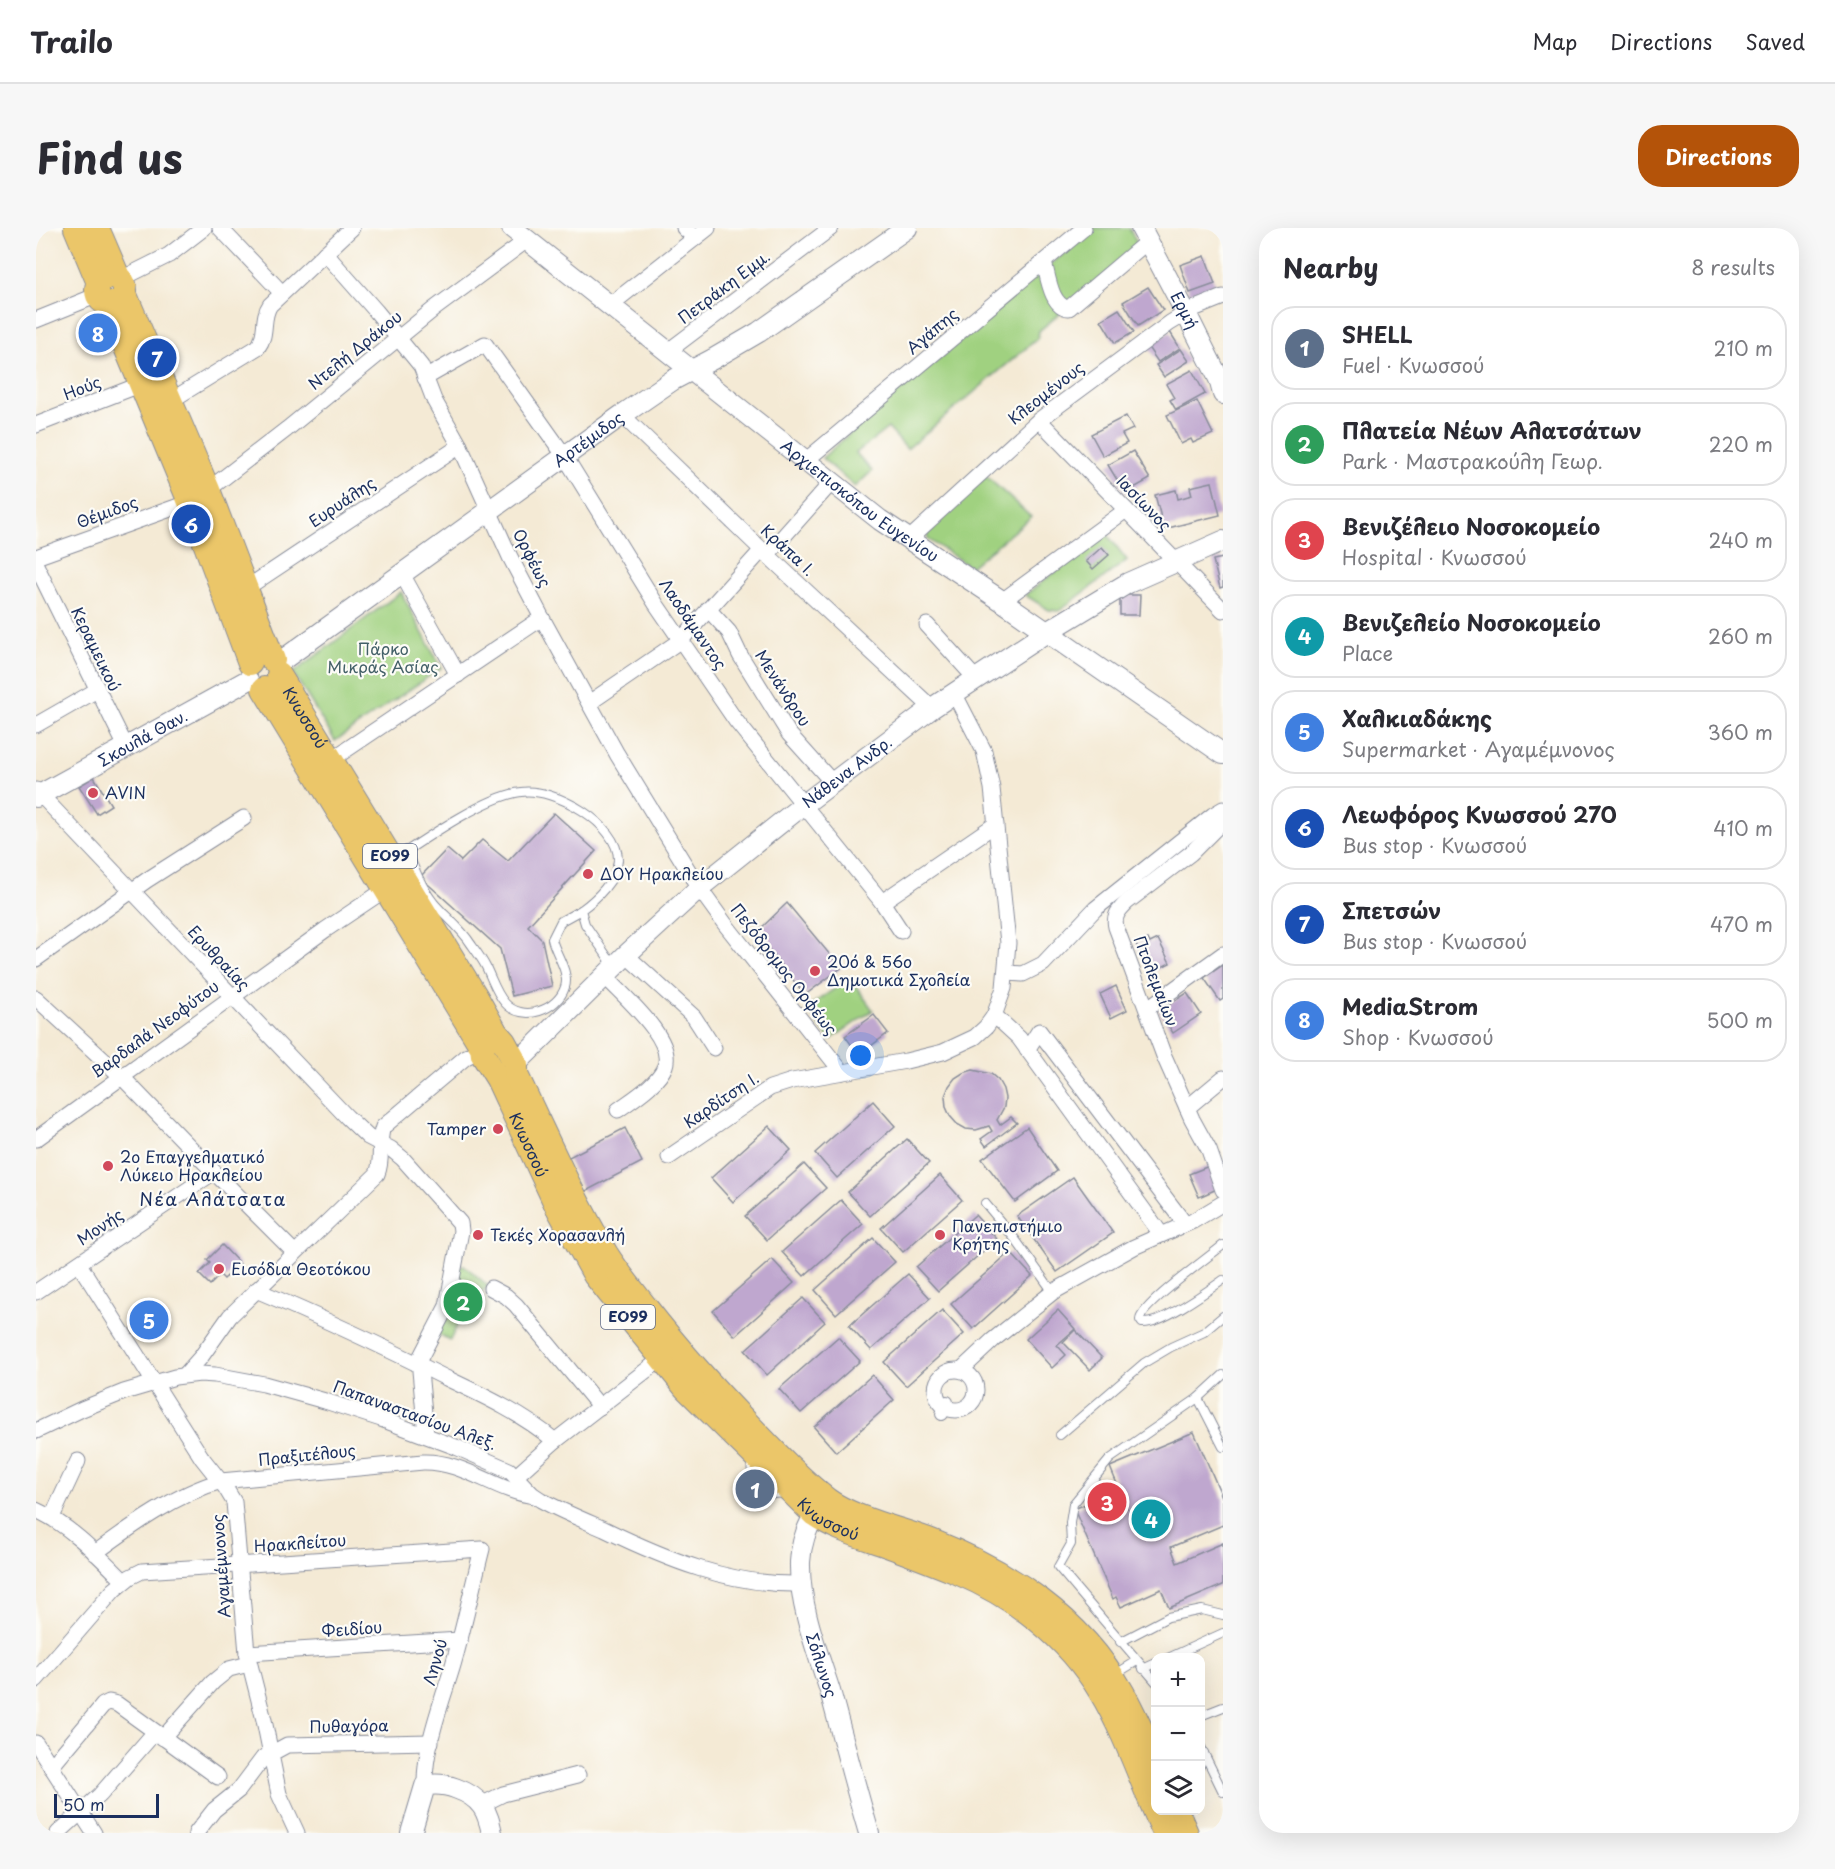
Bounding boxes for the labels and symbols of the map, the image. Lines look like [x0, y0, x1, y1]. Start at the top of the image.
street label: Πετράκη Εμμ. [672, 244, 774, 329]
street label: Ερμή [1166, 287, 1205, 333]
street label: Αγάπης [900, 301, 962, 359]
street label: Ντελή Δράκου [302, 304, 406, 395]
pin: 8 [78, 310, 118, 356]
pin: 7 [138, 336, 176, 380]
street label: Κλεομένους [1002, 355, 1088, 430]
street label: Ηούς [59, 369, 104, 405]
street label: Αρτέμιδος [548, 405, 628, 472]
street label: Αρχιεπισκόπου Ευγενίου [776, 433, 944, 567]
street label: Ιασίωνος [1112, 469, 1178, 536]
street label: Ευρυάλης [303, 470, 380, 532]
street label: Θέμιδος [73, 489, 141, 533]
pin: 6 [172, 502, 210, 546]
street label: Κράπα Ι. [756, 518, 821, 581]
street label: Ορφέως [508, 524, 558, 591]
street label: Λαοδάμαντος [654, 573, 733, 674]
street label: Κεραμεικού [66, 602, 128, 695]
park label: Πάρκο Μικράς Ασίας [327, 636, 439, 678]
street label: Μενάνδρου [750, 644, 818, 731]
street label: Κνωσσού [278, 682, 334, 753]
street label: Σκουλά Θαν. [93, 703, 191, 772]
street label: Νάθενα Ανδρ. [796, 729, 896, 813]
place label: AVIN [105, 780, 146, 804]
marker: AVIN [86, 786, 100, 800]
road number: ΕΟ99 [363, 844, 417, 868]
place label: ΔΟΥ Ηρακλείου [600, 861, 724, 885]
marker: ΔΟΥ Ηρακλείου [581, 867, 595, 881]
street label: Πεζόδρομος Ορφέως [726, 897, 844, 1039]
street label: Ερυθραίας [183, 919, 256, 995]
street label: Πτολεμαίων [1129, 932, 1185, 1030]
place label: 20ό & 56ο Δημοτικά Σχολεία [827, 949, 971, 991]
marker: 20ό & 56ο Δημοτικά Σχολεία [808, 964, 822, 978]
street label: Βαρδαλά Νεοφύτου [85, 973, 223, 1083]
your location [846, 1041, 875, 1070]
street label: Καρδίτση Ι. [678, 1065, 763, 1133]
street label: Κνωσσού [504, 1108, 555, 1181]
place label: Tamper [427, 1116, 487, 1140]
marker: Tamper [491, 1122, 505, 1136]
place label: 2ο Επαγγελματικό Λύκειο Ηρακλείου [120, 1144, 265, 1186]
marker: 2ο Επαγγελματικό Λύκειο Ηρακλείου [101, 1159, 115, 1173]
district label: Νέα Αλάτσατα [139, 1185, 287, 1212]
street label: Μονής [71, 1202, 128, 1251]
place label: Πανεπιστήμιο Κρήτης [952, 1213, 1062, 1255]
place label: Τεκές Χορασανλή [490, 1222, 625, 1246]
marker: Τεκές Χορασανλή [471, 1228, 485, 1242]
marker: Πανεπιστήμιο Κρήτης [933, 1228, 947, 1242]
place label: Εισόδια Θεοτόκου [231, 1256, 371, 1280]
marker: Εισόδια Θεοτόκου [212, 1262, 226, 1276]
pin: 2 [444, 1280, 482, 1324]
pin: 5 [130, 1298, 168, 1342]
road number: ΕΟ99 [601, 1305, 655, 1329]
street label: Παπαναστασίου Αλεξ. [330, 1373, 500, 1455]
street label: Πραξιτέλους [257, 1437, 357, 1471]
pin: 1 [736, 1466, 774, 1512]
pin: 3 [1088, 1480, 1126, 1524]
street label: Κνωσσού [792, 1491, 863, 1546]
pin: 4 [1132, 1496, 1170, 1542]
street label: Αγαμέμνονος [204, 1513, 236, 1619]
street label: Ηρακλείτου [253, 1527, 347, 1557]
street label: Φειδίου [321, 1614, 383, 1642]
street label: Σόλωνος [801, 1630, 844, 1700]
street label: Ληνού [416, 1636, 452, 1688]
street label: Πυθαγόρα [309, 1712, 389, 1738]
scale bar [54, 1791, 159, 1818]

